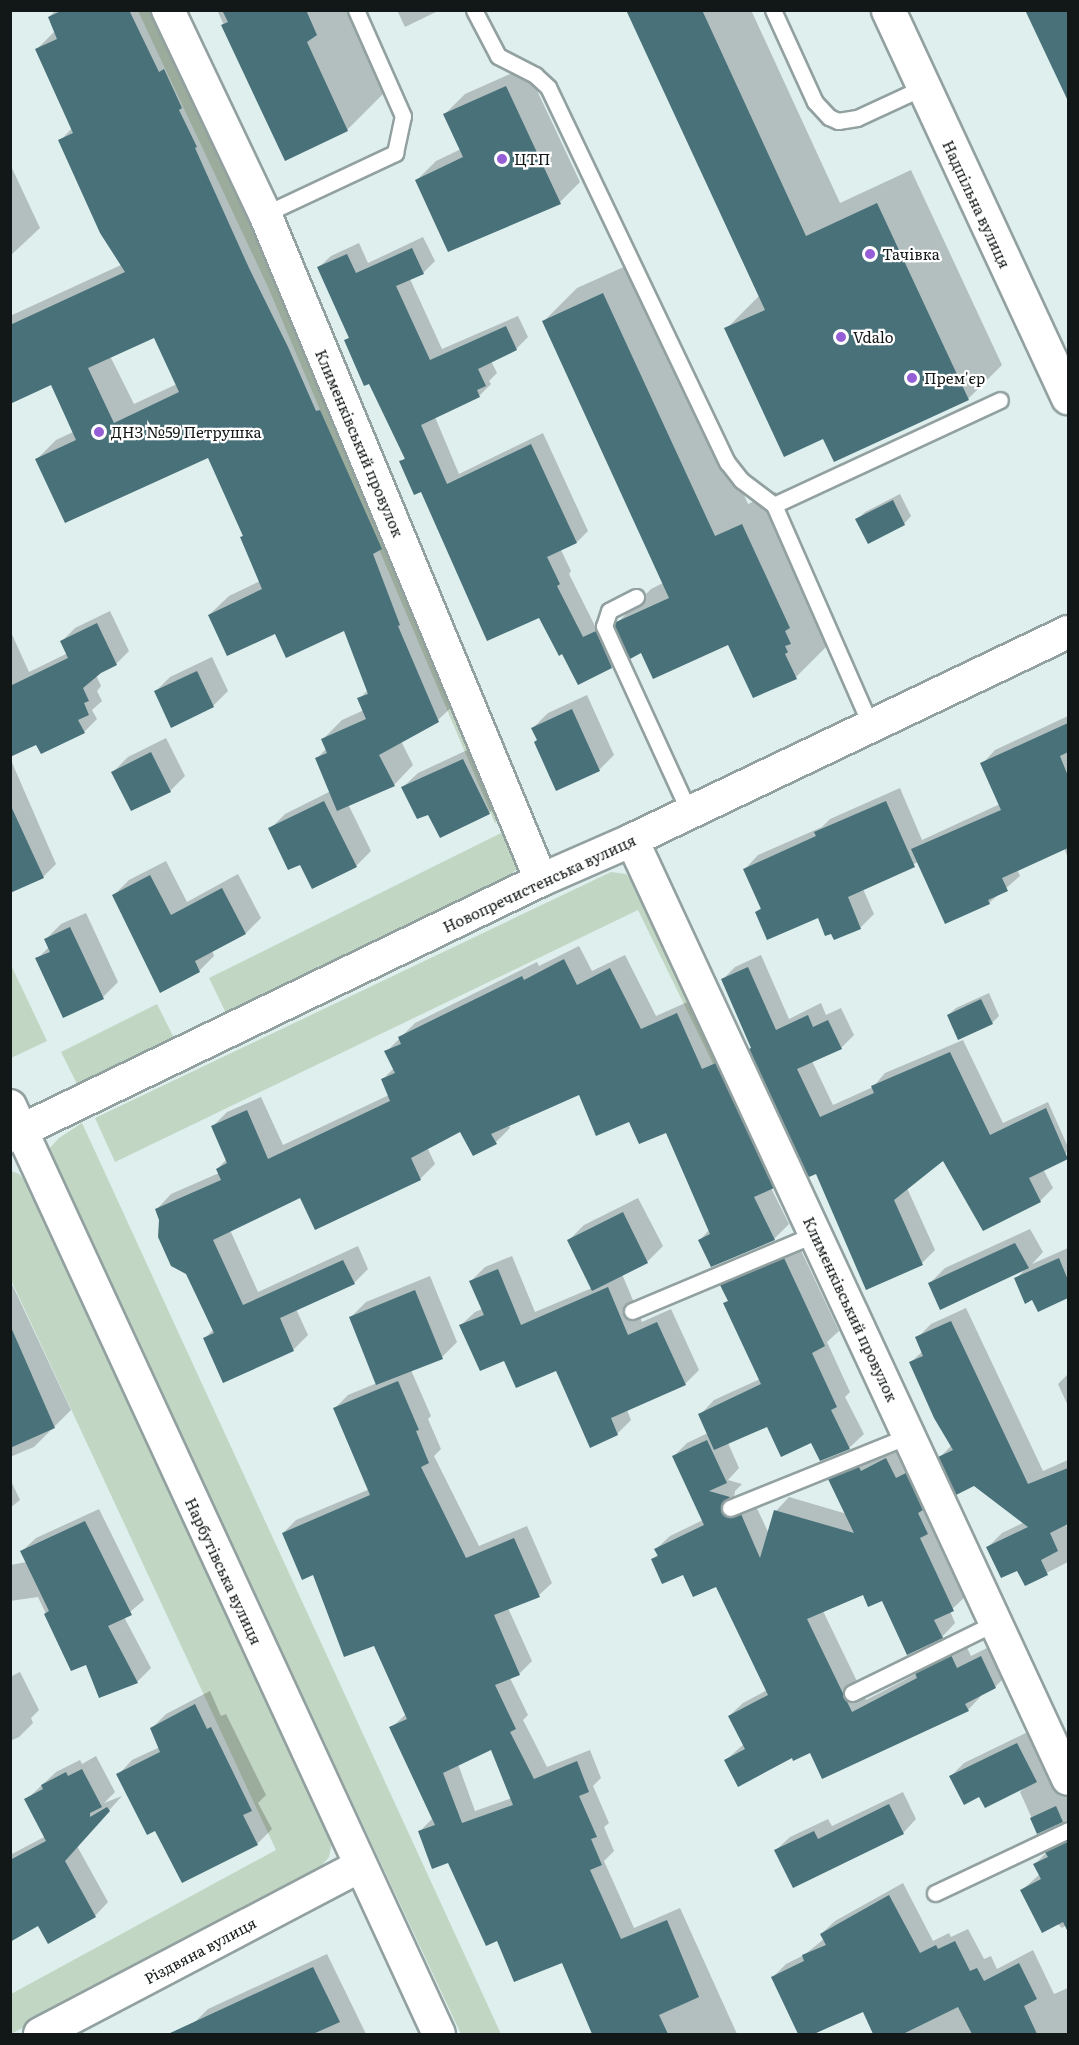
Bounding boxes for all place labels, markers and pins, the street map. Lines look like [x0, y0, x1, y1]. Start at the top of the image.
place label: ЦТП [514, 150, 550, 168]
marker: ЦТП [495, 152, 509, 166]
place label: Тачівка [882, 245, 940, 263]
marker: Тачівка [863, 247, 877, 261]
place label: Vdalo [853, 328, 894, 346]
marker: Vdalo [834, 330, 848, 344]
place label: Прем'єр [924, 369, 985, 387]
marker: Прем'єр [905, 371, 919, 385]
place label: ДНЗ №59 Петрушка [111, 423, 262, 441]
marker: ДНЗ №59 Петрушка [92, 425, 106, 439]

